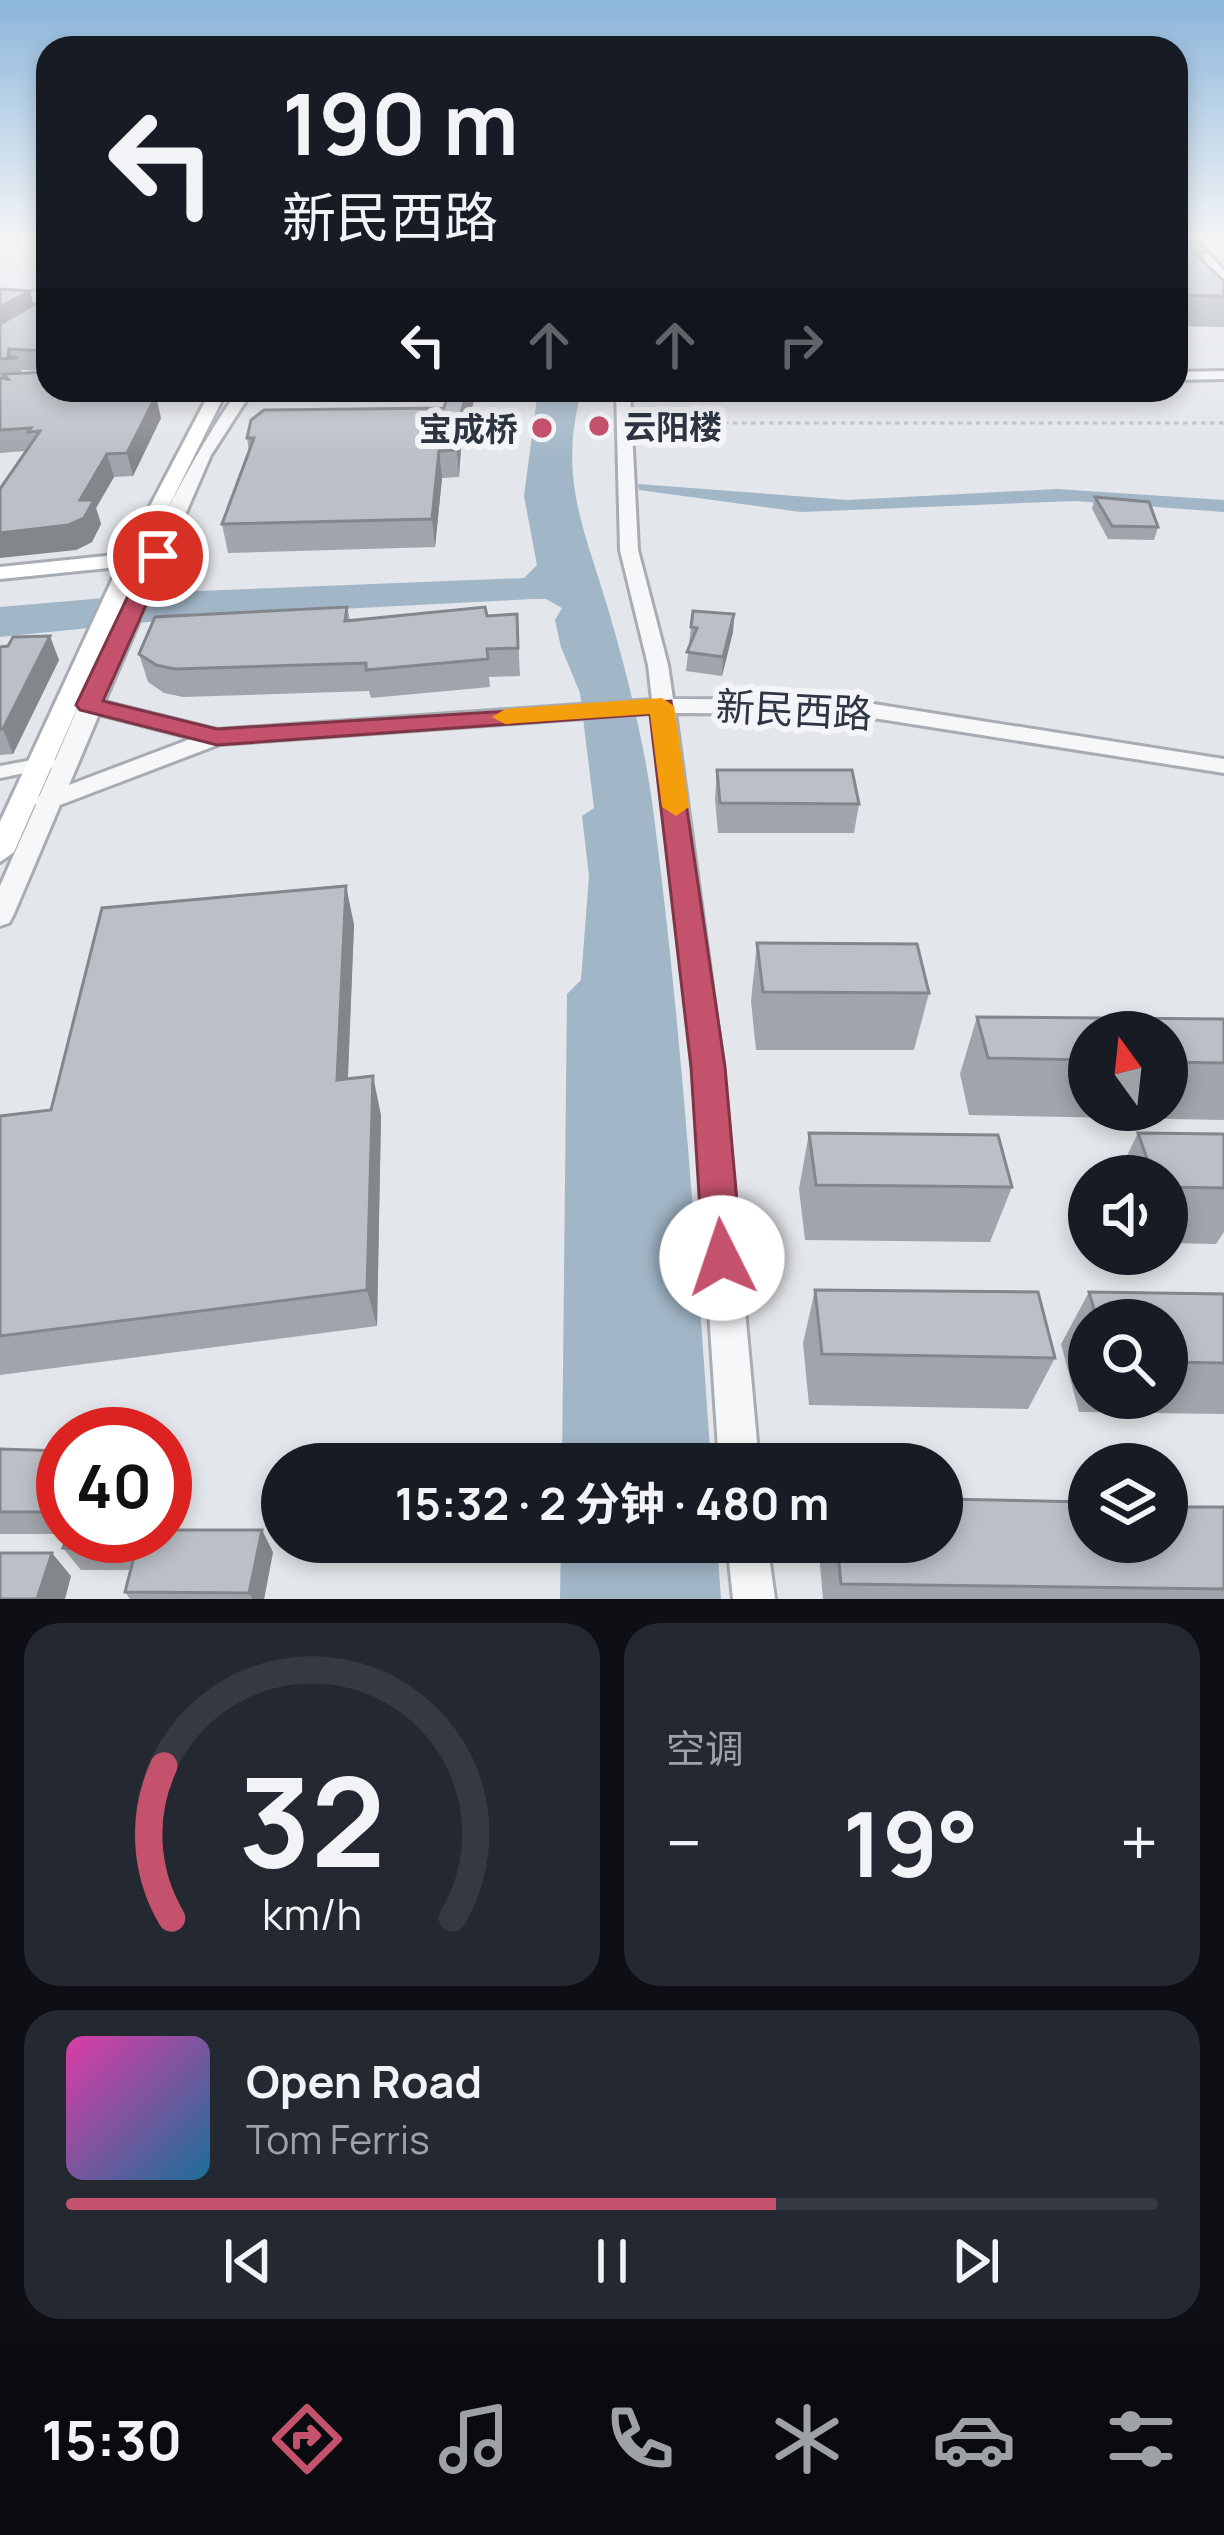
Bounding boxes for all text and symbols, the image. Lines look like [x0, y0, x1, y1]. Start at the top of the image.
text: 190 m [282, 65, 519, 180]
icon: left [84, 84, 240, 240]
text: 新民西路 [282, 179, 498, 253]
icon: left [390, 312, 456, 378]
icon: ahead [516, 312, 582, 378]
icon: ahead [642, 312, 708, 378]
icon: right [768, 312, 834, 378]
place label: 云阳楼 [623, 404, 722, 449]
place label: 宝成桥 [419, 406, 518, 451]
marker: 云阳楼 [586, 413, 612, 439]
marker: 宝成桥 [529, 415, 555, 441]
pin [107, 505, 209, 607]
icon: arrive [125, 523, 191, 589]
street label: 新民西路 [715, 678, 873, 740]
north arrow [1068, 1011, 1188, 1131]
map controls [1068, 1011, 1188, 1563]
button: sound [1068, 1155, 1188, 1275]
position arrow [659, 1195, 785, 1321]
button: search [1068, 1299, 1188, 1419]
speed limit sign: 40 [36, 1407, 192, 1563]
button: layers [1068, 1443, 1188, 1563]
text: 15:32 · 2 分钟 · 480 m [395, 1472, 829, 1534]
text: 空调 [666, 1721, 744, 1775]
text: 32 [239, 1734, 385, 1904]
text: 19° [843, 1781, 979, 1904]
text: − [666, 1797, 702, 1887]
text: + [1120, 1797, 1158, 1887]
text: km/h [262, 1883, 362, 1942]
text: Open Road [246, 2050, 482, 2112]
text: Tom Ferris [246, 2112, 430, 2166]
icon: previous [215, 2228, 281, 2294]
icon: pause [579, 2228, 645, 2294]
icon: next [943, 2228, 1009, 2294]
icon: directions [265, 2397, 349, 2481]
icon: music [432, 2397, 516, 2481]
icon: phone [598, 2397, 682, 2481]
icon: climate [765, 2397, 849, 2481]
icon: car [932, 2397, 1016, 2481]
icon: filters [1099, 2397, 1183, 2481]
text: 15:30 [41, 2402, 182, 2476]

